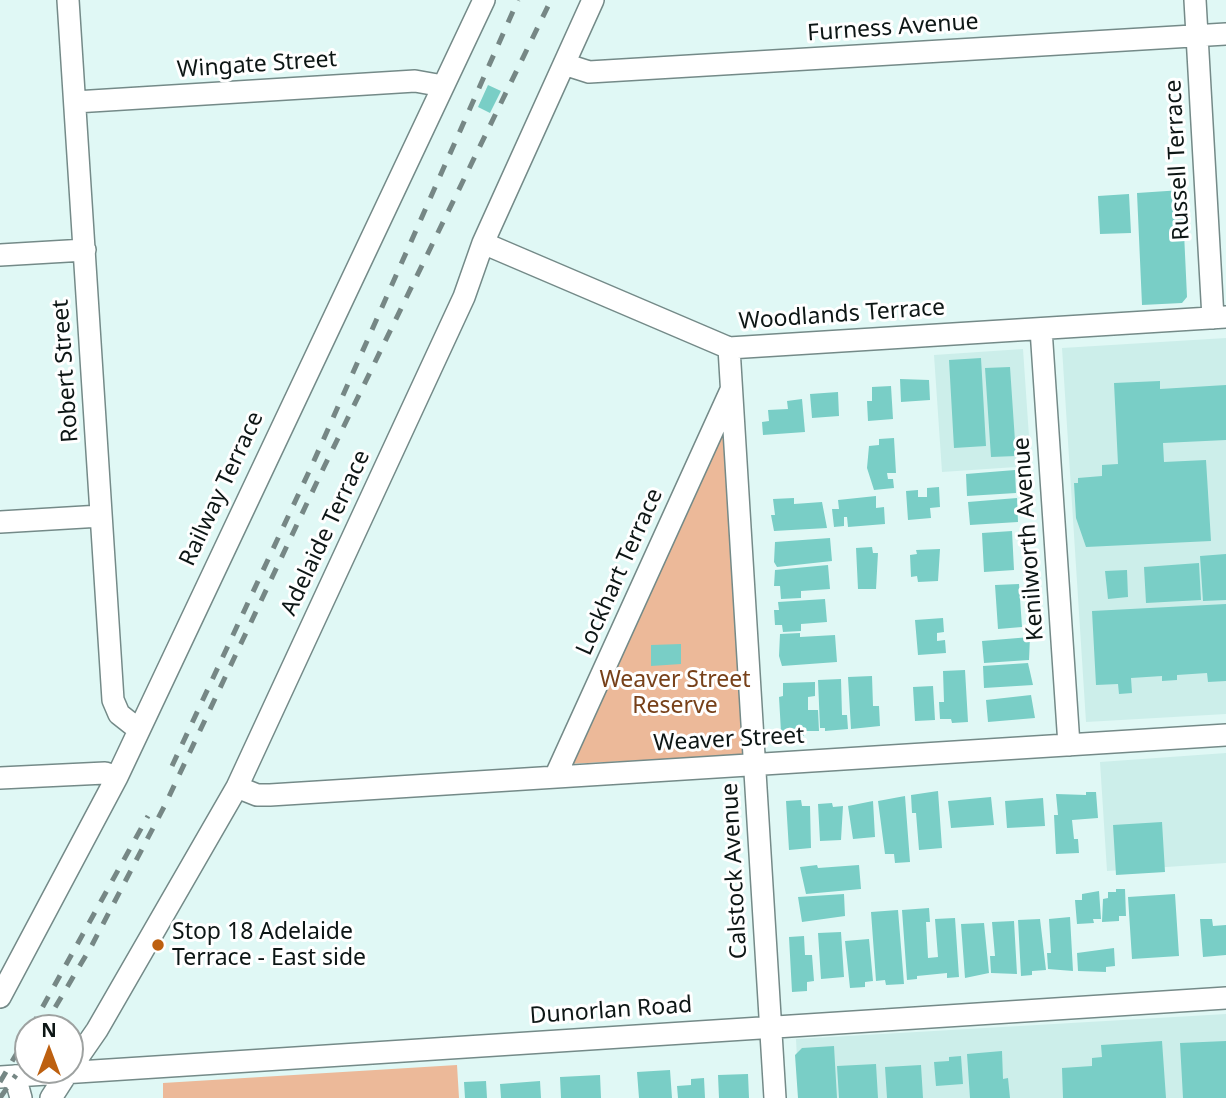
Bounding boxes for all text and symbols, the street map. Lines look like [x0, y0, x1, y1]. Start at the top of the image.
street label: Furness Avenue [806, 8, 980, 48]
street label: Wingate Street [176, 46, 338, 84]
street label: Russell Terrace [1160, 79, 1196, 241]
street label: Woodlands Terrace [738, 294, 946, 336]
street label: Robert Street [47, 299, 85, 443]
street label: Railway Terrace [174, 407, 270, 571]
street label: Kenilworth Avenue [1008, 436, 1050, 642]
street label: Adelaide Terrace [276, 446, 376, 620]
street label: Lockhart Terrace [571, 484, 669, 660]
park label: Weaver Street Reserve [599, 666, 751, 720]
street label: Weaver Street [653, 722, 805, 758]
street label: Calstock Avenue [717, 782, 753, 960]
place label: Stop 18 Adelaide Terrace - East side [172, 918, 366, 972]
marker: Stop 18 Adelaide Terrace - East side [150, 937, 166, 953]
street label: Dunorlan Road [529, 992, 693, 1030]
north arrow [14, 1014, 84, 1084]
text: N [41, 1017, 57, 1043]

